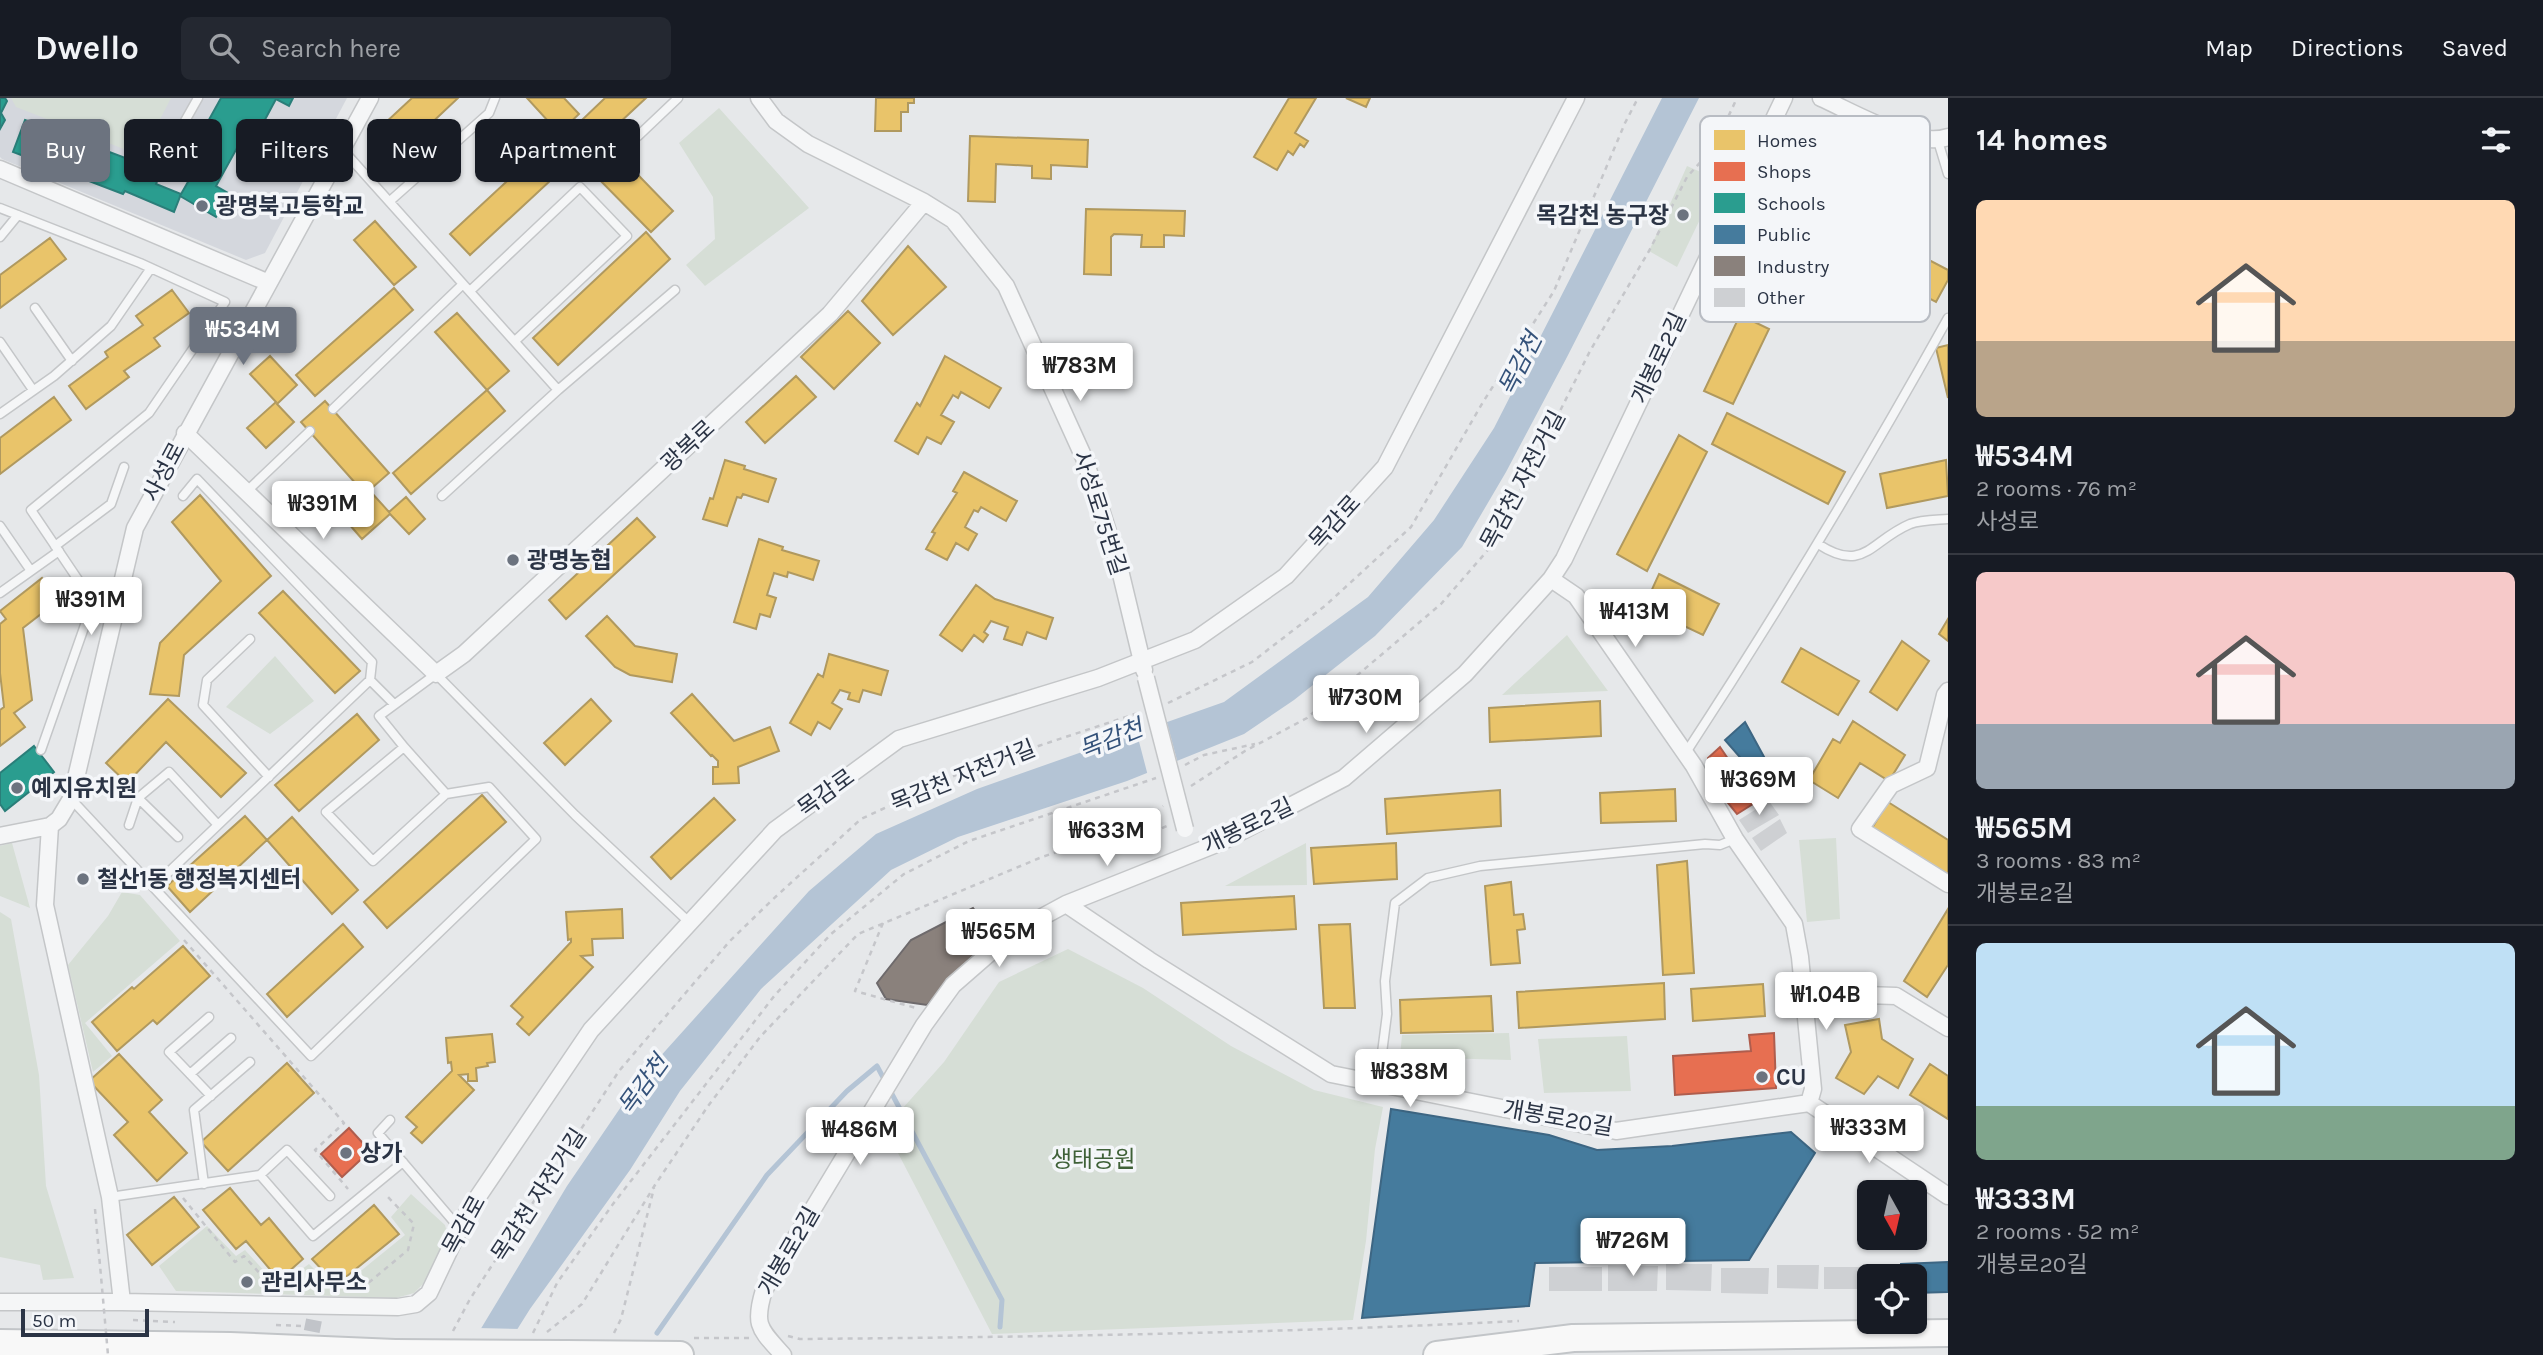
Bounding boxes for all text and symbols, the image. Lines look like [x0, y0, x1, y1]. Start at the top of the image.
search box [181, 17, 671, 80]
text: Dwello [35, 29, 139, 67]
icon: search [205, 29, 243, 67]
text: Search here [261, 33, 401, 64]
text: Map [2205, 34, 2253, 62]
text: Directions [2291, 34, 2404, 62]
text: Saved [2442, 34, 2508, 62]
legend [1700, 116, 1930, 322]
chip: Buy [21, 119, 110, 182]
chip: Rent [124, 119, 222, 182]
chip: Filters [236, 119, 353, 182]
chip: New [367, 119, 461, 182]
chip: Apartment [475, 119, 640, 182]
icon: filters [2477, 121, 2515, 159]
text: 14 homes [1976, 122, 2108, 158]
text: Homes [1757, 130, 1818, 152]
text: Shops [1757, 161, 1811, 183]
place label: 광명북고등학교 [216, 193, 364, 220]
text: Schools [1757, 193, 1826, 215]
marker: 광명북고등학교 [194, 198, 210, 214]
place label: 목감천 농구장 [1536, 202, 1669, 229]
marker: 목감천 농구장 [1675, 207, 1691, 223]
text: Public [1757, 224, 1811, 246]
icon: home [2183, 245, 2309, 371]
text: Industry [1757, 256, 1830, 278]
text: Other [1757, 287, 1805, 309]
pin: ₩534M [194, 308, 292, 367]
street label: 개봉로2길 [1626, 308, 1692, 408]
text: ₩534M [205, 316, 281, 343]
water label: 목감천 [1492, 326, 1549, 400]
pin: ₩783M [1031, 344, 1129, 403]
text: ₩783M [1043, 352, 1117, 379]
street label: 목감천 자전거길 [1475, 406, 1571, 554]
street label: 광복로 [656, 414, 720, 478]
street label: 사성로 [137, 438, 191, 506]
text: ₩534M [1976, 438, 2074, 474]
street label: 사성로75번길 [1067, 447, 1133, 579]
text: 2 rooms · 76 m² [1976, 475, 2137, 502]
pin: ₩391M [274, 482, 372, 541]
street label: 목감로 [1304, 489, 1366, 555]
text: ₩391M [288, 490, 358, 517]
text: 사성로 [1976, 508, 2039, 535]
place label: 광명농협 [527, 547, 612, 574]
marker: 광명농협 [505, 552, 521, 568]
pin: ₩391M [42, 578, 140, 637]
text: ₩391M [56, 586, 126, 613]
pin: ₩413M [1586, 589, 1684, 649]
text: ₩413M [1600, 598, 1670, 625]
icon: home [2183, 617, 2309, 743]
pin: ₩730M [1317, 676, 1415, 735]
text: ₩730M [1329, 684, 1403, 711]
water label: 목감천 [1075, 713, 1150, 764]
street label: 목감천 자전거길 [887, 735, 1039, 817]
pin: ₩369M [1710, 758, 1808, 817]
street label: 목감로 [792, 763, 860, 823]
text: ₩369M [1721, 766, 1797, 793]
place label: 예지유치원 [31, 775, 137, 802]
marker: 예지유치원 [9, 780, 25, 796]
street label: 개봉로2길 [1198, 792, 1298, 860]
pin: ₩633M [1058, 808, 1156, 868]
text: ₩565M [1976, 810, 2073, 846]
text: ₩633M [1069, 817, 1145, 844]
text: 3 rooms · 83 m² [1976, 847, 2141, 874]
place label: 철산1동 행정복지센터 [97, 866, 301, 893]
marker: 철산1동 행정복지센터 [75, 871, 91, 887]
text: 개봉로2길 [1976, 880, 2074, 907]
pin: ₩565M [950, 910, 1048, 969]
text: ₩565M [962, 918, 1036, 945]
pin: ₩1.04B [1769, 972, 1883, 1032]
text: ₩1.04B [1791, 981, 1861, 1008]
icon: home [2183, 988, 2309, 1114]
water label: 목감천 [612, 1048, 676, 1120]
pin: ₩838M [1361, 1049, 1459, 1109]
text: ₩838M [1371, 1058, 1449, 1085]
place label: CU [1776, 1064, 1806, 1091]
marker: CU [1754, 1069, 1770, 1085]
street label: 개봉로20길 [1501, 1095, 1615, 1141]
pin: ₩333M [1820, 1105, 1918, 1165]
pin: ₩486M [811, 1108, 909, 1167]
text: ₩333M [1831, 1114, 1907, 1141]
text: ₩486M [822, 1116, 898, 1143]
street label: 목감천 자전거길 [486, 1123, 592, 1267]
place label: 상가 [360, 1140, 402, 1167]
marker: 상가 [338, 1145, 354, 1161]
park label: 생태공원 [1051, 1146, 1135, 1173]
north arrow [1857, 1180, 1927, 1250]
map controls [1857, 1180, 1927, 1334]
text: ₩333M [1976, 1181, 2076, 1217]
street label: 목감로 [437, 1191, 491, 1259]
street label: 개봉로2길 [753, 1202, 825, 1300]
pin: ₩726M [1584, 1218, 1682, 1278]
text: 2 rooms · 52 m² [1976, 1218, 2139, 1245]
text: ₩726M [1596, 1227, 1670, 1254]
text: 개봉로20길 [1976, 1251, 2088, 1278]
button: locate [1857, 1264, 1927, 1334]
place label: 관리사무소 [261, 1269, 367, 1296]
marker: 관리사무소 [239, 1274, 255, 1290]
scale bar [21, 1306, 149, 1338]
text: 50 m [32, 1310, 76, 1332]

